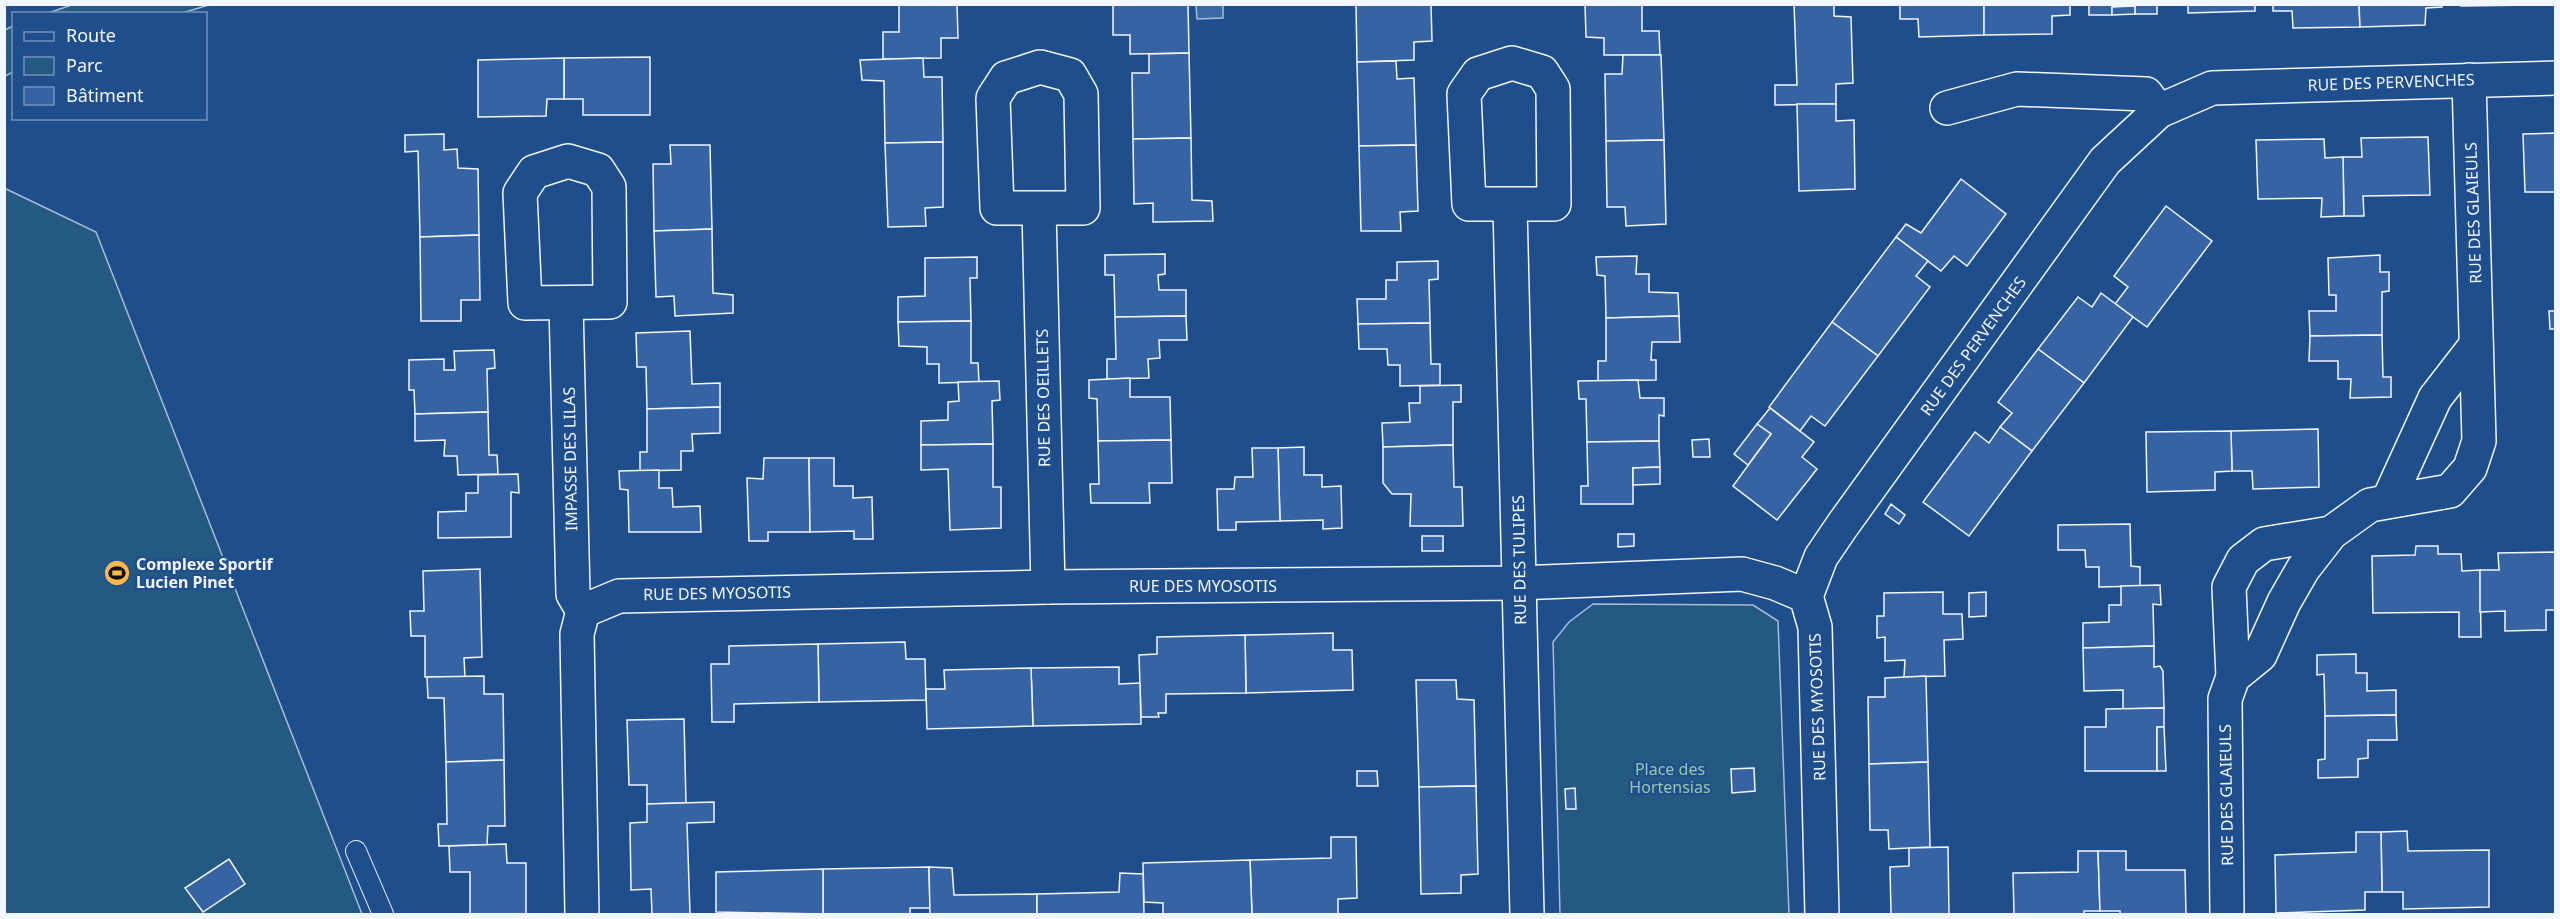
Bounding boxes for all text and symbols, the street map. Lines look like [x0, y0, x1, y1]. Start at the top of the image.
legend [12, 12, 207, 120]
text: Route [66, 23, 116, 47]
text: Parc [66, 53, 103, 77]
street label: RUE DES PERVENCHES [2307, 68, 2475, 96]
text: Bâtiment [66, 83, 144, 107]
street label: RUE DES GLAIEULS [2460, 142, 2486, 284]
street label: RUE DES PERVENCHES [1915, 272, 2031, 420]
street label: RUE DES OEILLETS [1031, 328, 1055, 467]
street label: IMPASSE DES LILAS [558, 386, 582, 531]
street label: RUE DES TULIPES [1507, 495, 1531, 625]
place label: Complexe Sportif Lucien Pinet [136, 553, 273, 593]
sports icon: Complexe Sportif Lucien Pinet [102, 558, 132, 588]
street label: RUE DES MYOSOTIS [1129, 575, 1277, 597]
street label: RUE DES MYOSOTIS [643, 581, 791, 605]
street label: RUE DES MYOSOTIS [1803, 633, 1831, 781]
street label: RUE DES GLAIEULS [2214, 724, 2238, 866]
park label: Place des Hortensias [1629, 758, 1711, 798]

